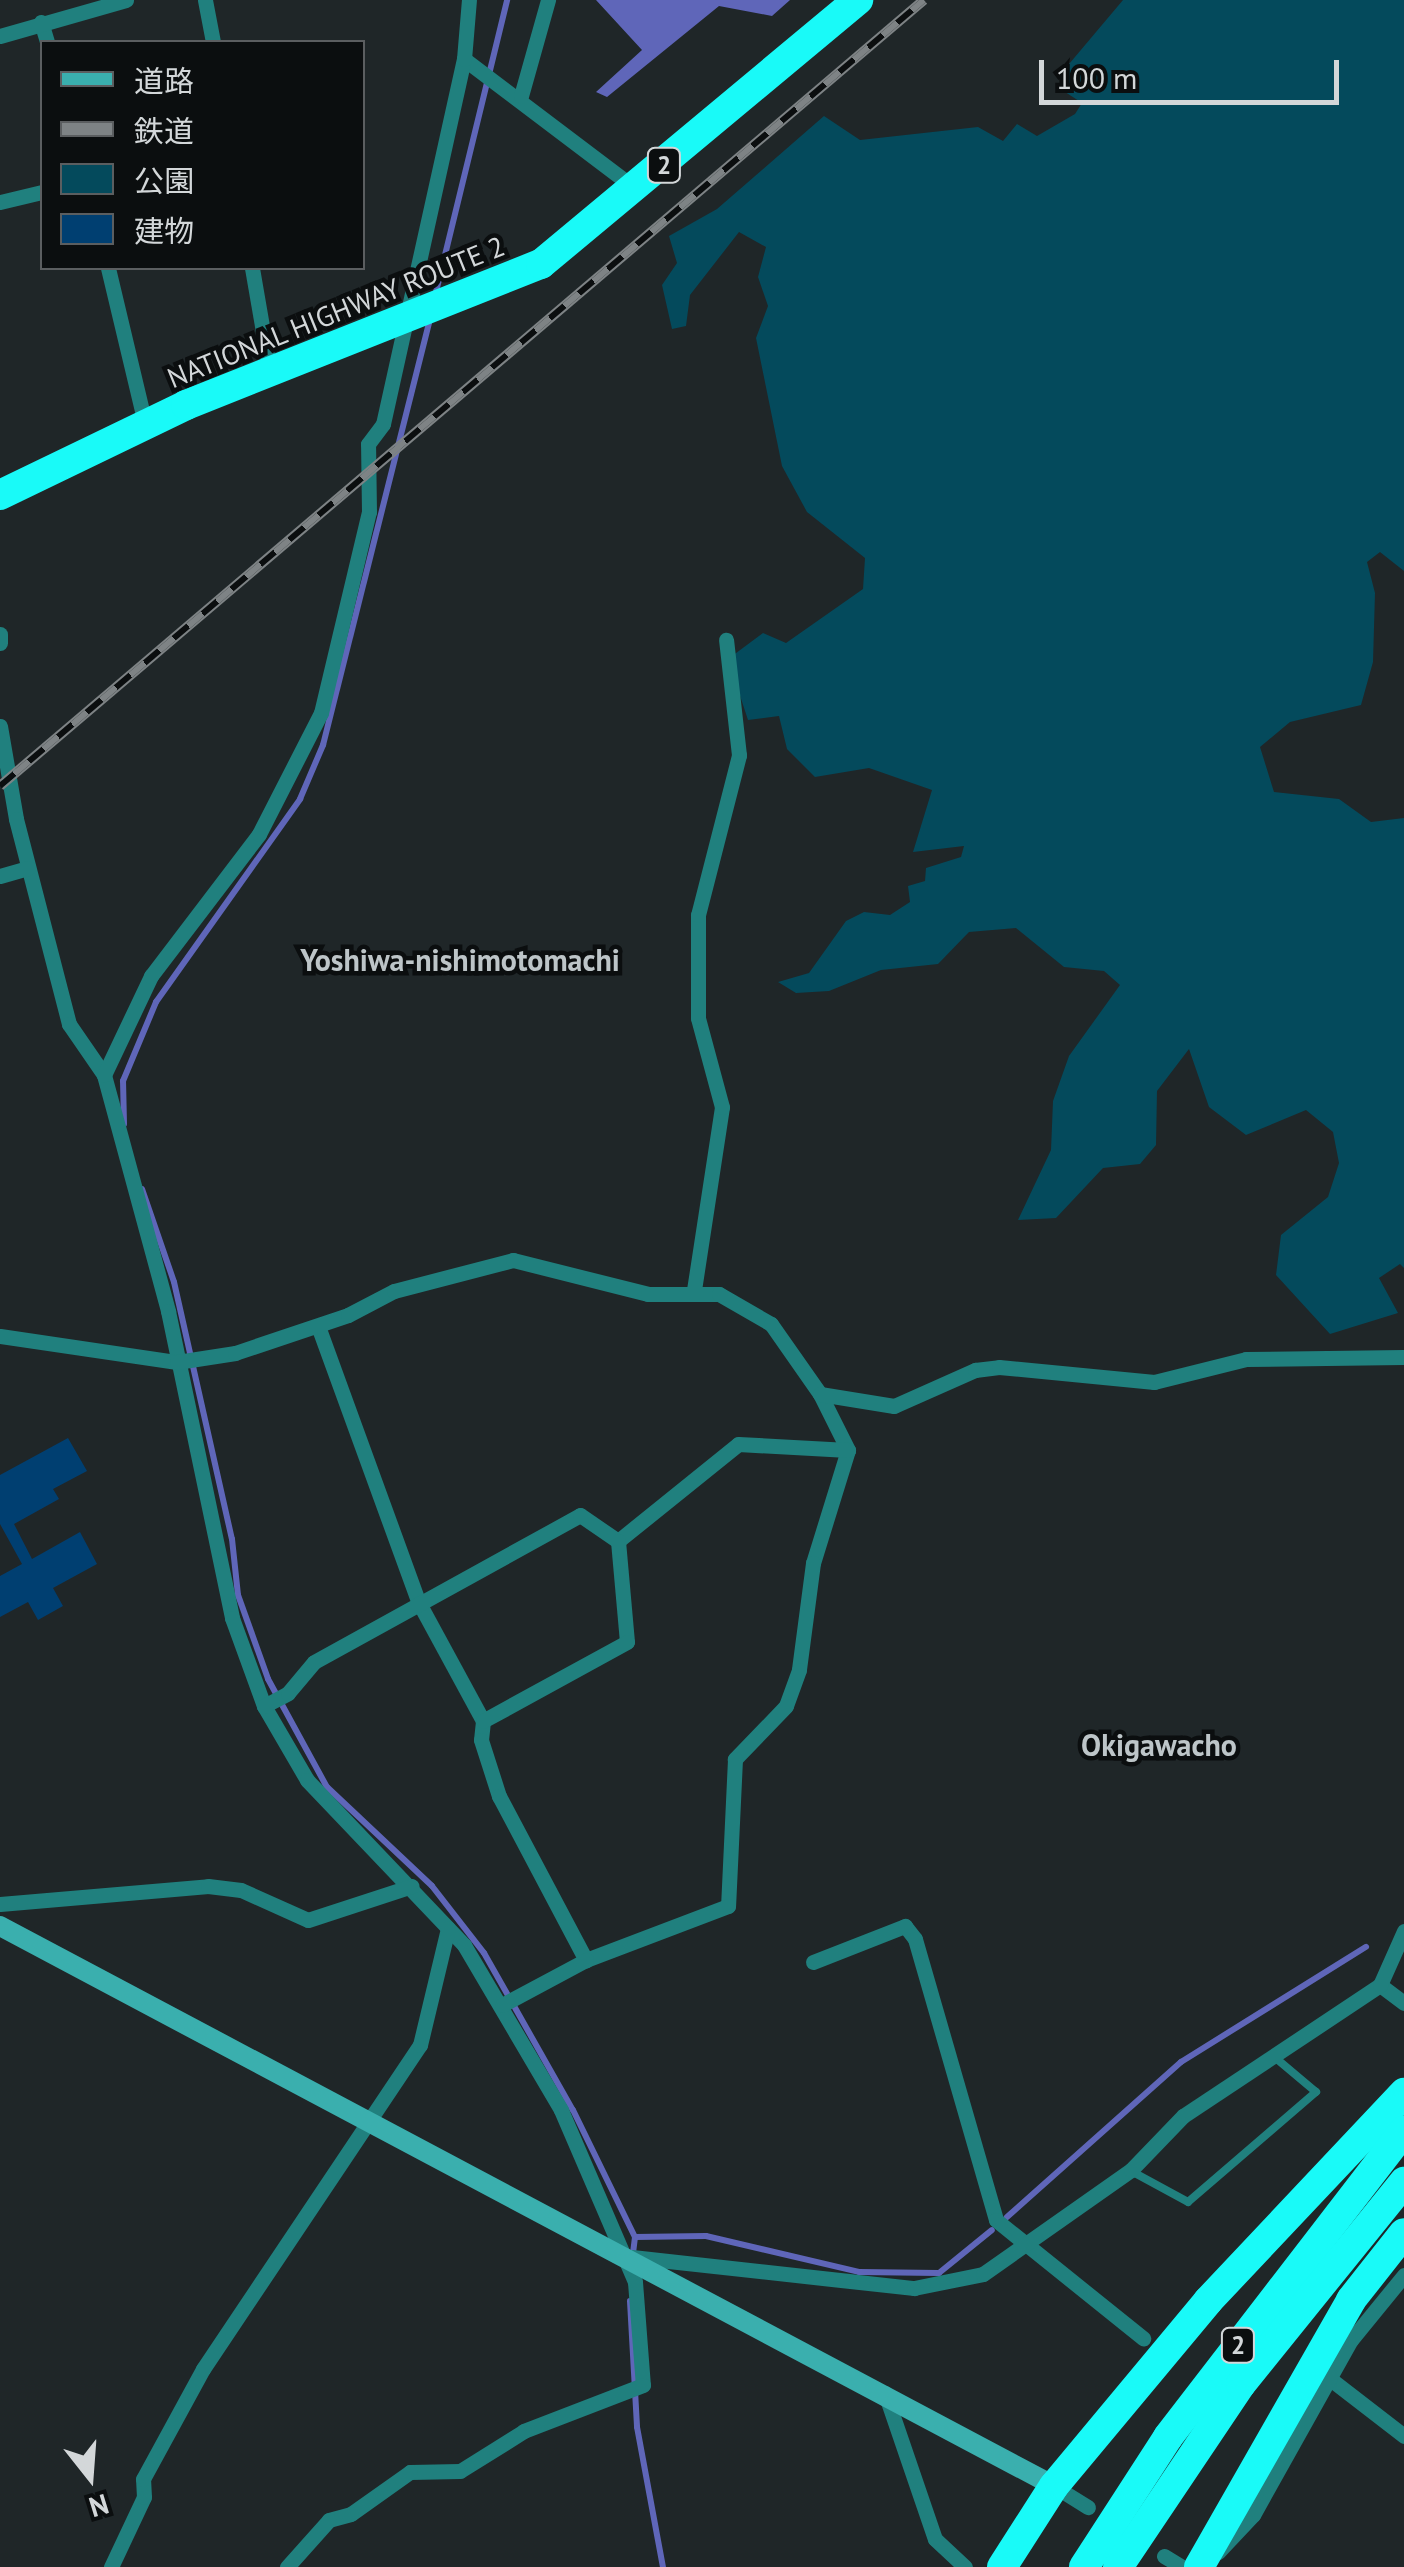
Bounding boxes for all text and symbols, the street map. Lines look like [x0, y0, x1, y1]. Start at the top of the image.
legend [40, 40, 365, 270]
scale bar [1044, 40, 1344, 102]
text: 100 m [1056, 58, 1137, 97]
text: 道路 [134, 61, 194, 100]
text: 鉄道 [134, 111, 194, 150]
road number: 2 [646, 145, 682, 185]
text: 公園 [134, 161, 194, 200]
text: 建物 [134, 211, 194, 250]
street label: NATIONAL HIGHWAY ROUTE 2 [162, 229, 510, 395]
district label: Yoshiwa-nishimotomachi [300, 942, 620, 978]
district label: Okigawacho [1081, 1727, 1237, 1763]
road number: 2 [1220, 2325, 1256, 2365]
north arrow [40, 2427, 140, 2527]
text: N [85, 2486, 113, 2527]

